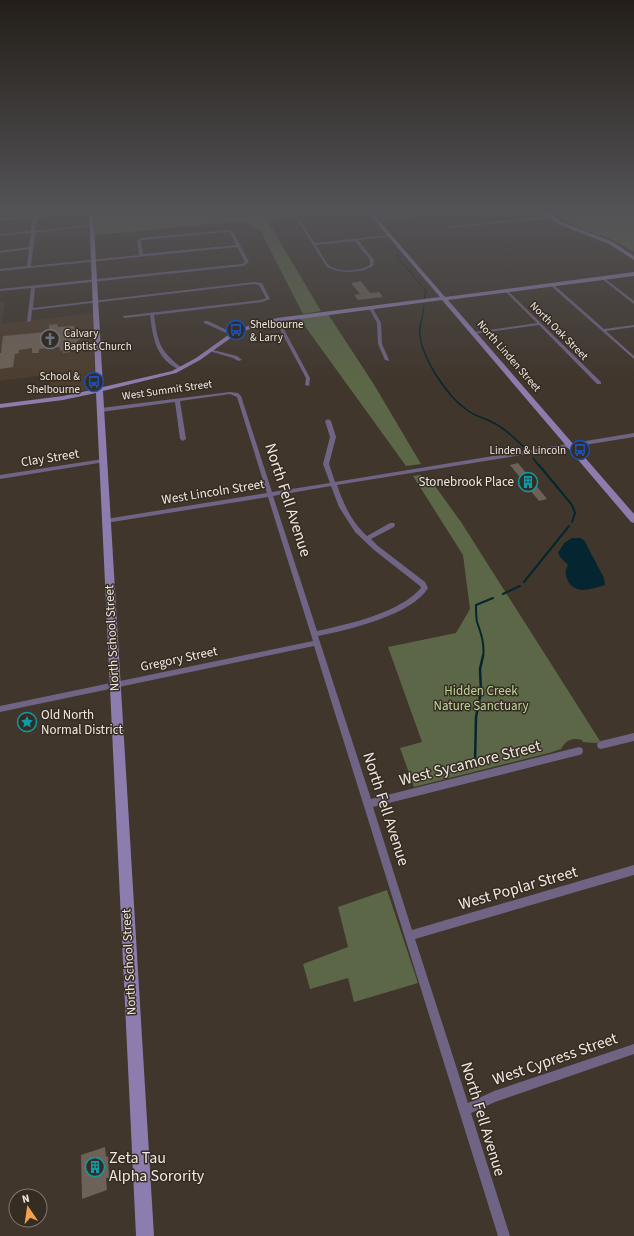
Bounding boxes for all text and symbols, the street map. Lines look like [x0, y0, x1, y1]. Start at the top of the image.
street label: North Oak Street [527, 299, 592, 364]
place label: Shelbourne & Larry [250, 317, 304, 345]
street label: North Linden Street [474, 317, 544, 395]
bus stop icon: Shelbourne & Larry [225, 319, 247, 341]
place label: Calvary Baptist Church [64, 326, 132, 354]
church icon: Calvary Baptist Church [39, 328, 61, 350]
place label: School & Shelbourne [27, 369, 81, 397]
bus stop icon: School & Shelbourne [83, 371, 105, 393]
street label: West Summit Street [121, 376, 213, 404]
bus stop icon: Linden & Lincoln [569, 439, 591, 461]
street label: North Fell Avenue [259, 440, 317, 560]
place label: Linden & Lincoln [490, 443, 566, 458]
street label: Clay Street [20, 444, 81, 471]
building icon: Stonebrook Place [517, 471, 539, 493]
place label: Stonebrook Place [419, 473, 514, 491]
street label: West Lincoln Street [160, 475, 266, 509]
street label: North School Street [100, 584, 124, 692]
street label: Gregory Street [139, 642, 220, 676]
park label: Hidden Creek Nature Sanctuary [433, 682, 529, 715]
place label: Old North Normal District [41, 706, 123, 739]
place icon: Old North Normal District [16, 711, 38, 733]
street label: West Sycamore Street [397, 735, 544, 791]
street label: North Fell Avenue [357, 749, 415, 869]
street label: West Poplar Street [456, 860, 581, 915]
street label: North School Street [117, 908, 141, 1016]
street label: West Cypress Street [490, 1027, 621, 1091]
street label: North Fell Avenue [455, 1059, 511, 1179]
place label: Ζeta Tau Alpha Sorority [109, 1147, 205, 1187]
building icon: Ζeta Tau Alpha Sorority [84, 1156, 106, 1178]
north arrow [8, 1188, 48, 1228]
text: N [21, 1191, 31, 1207]

